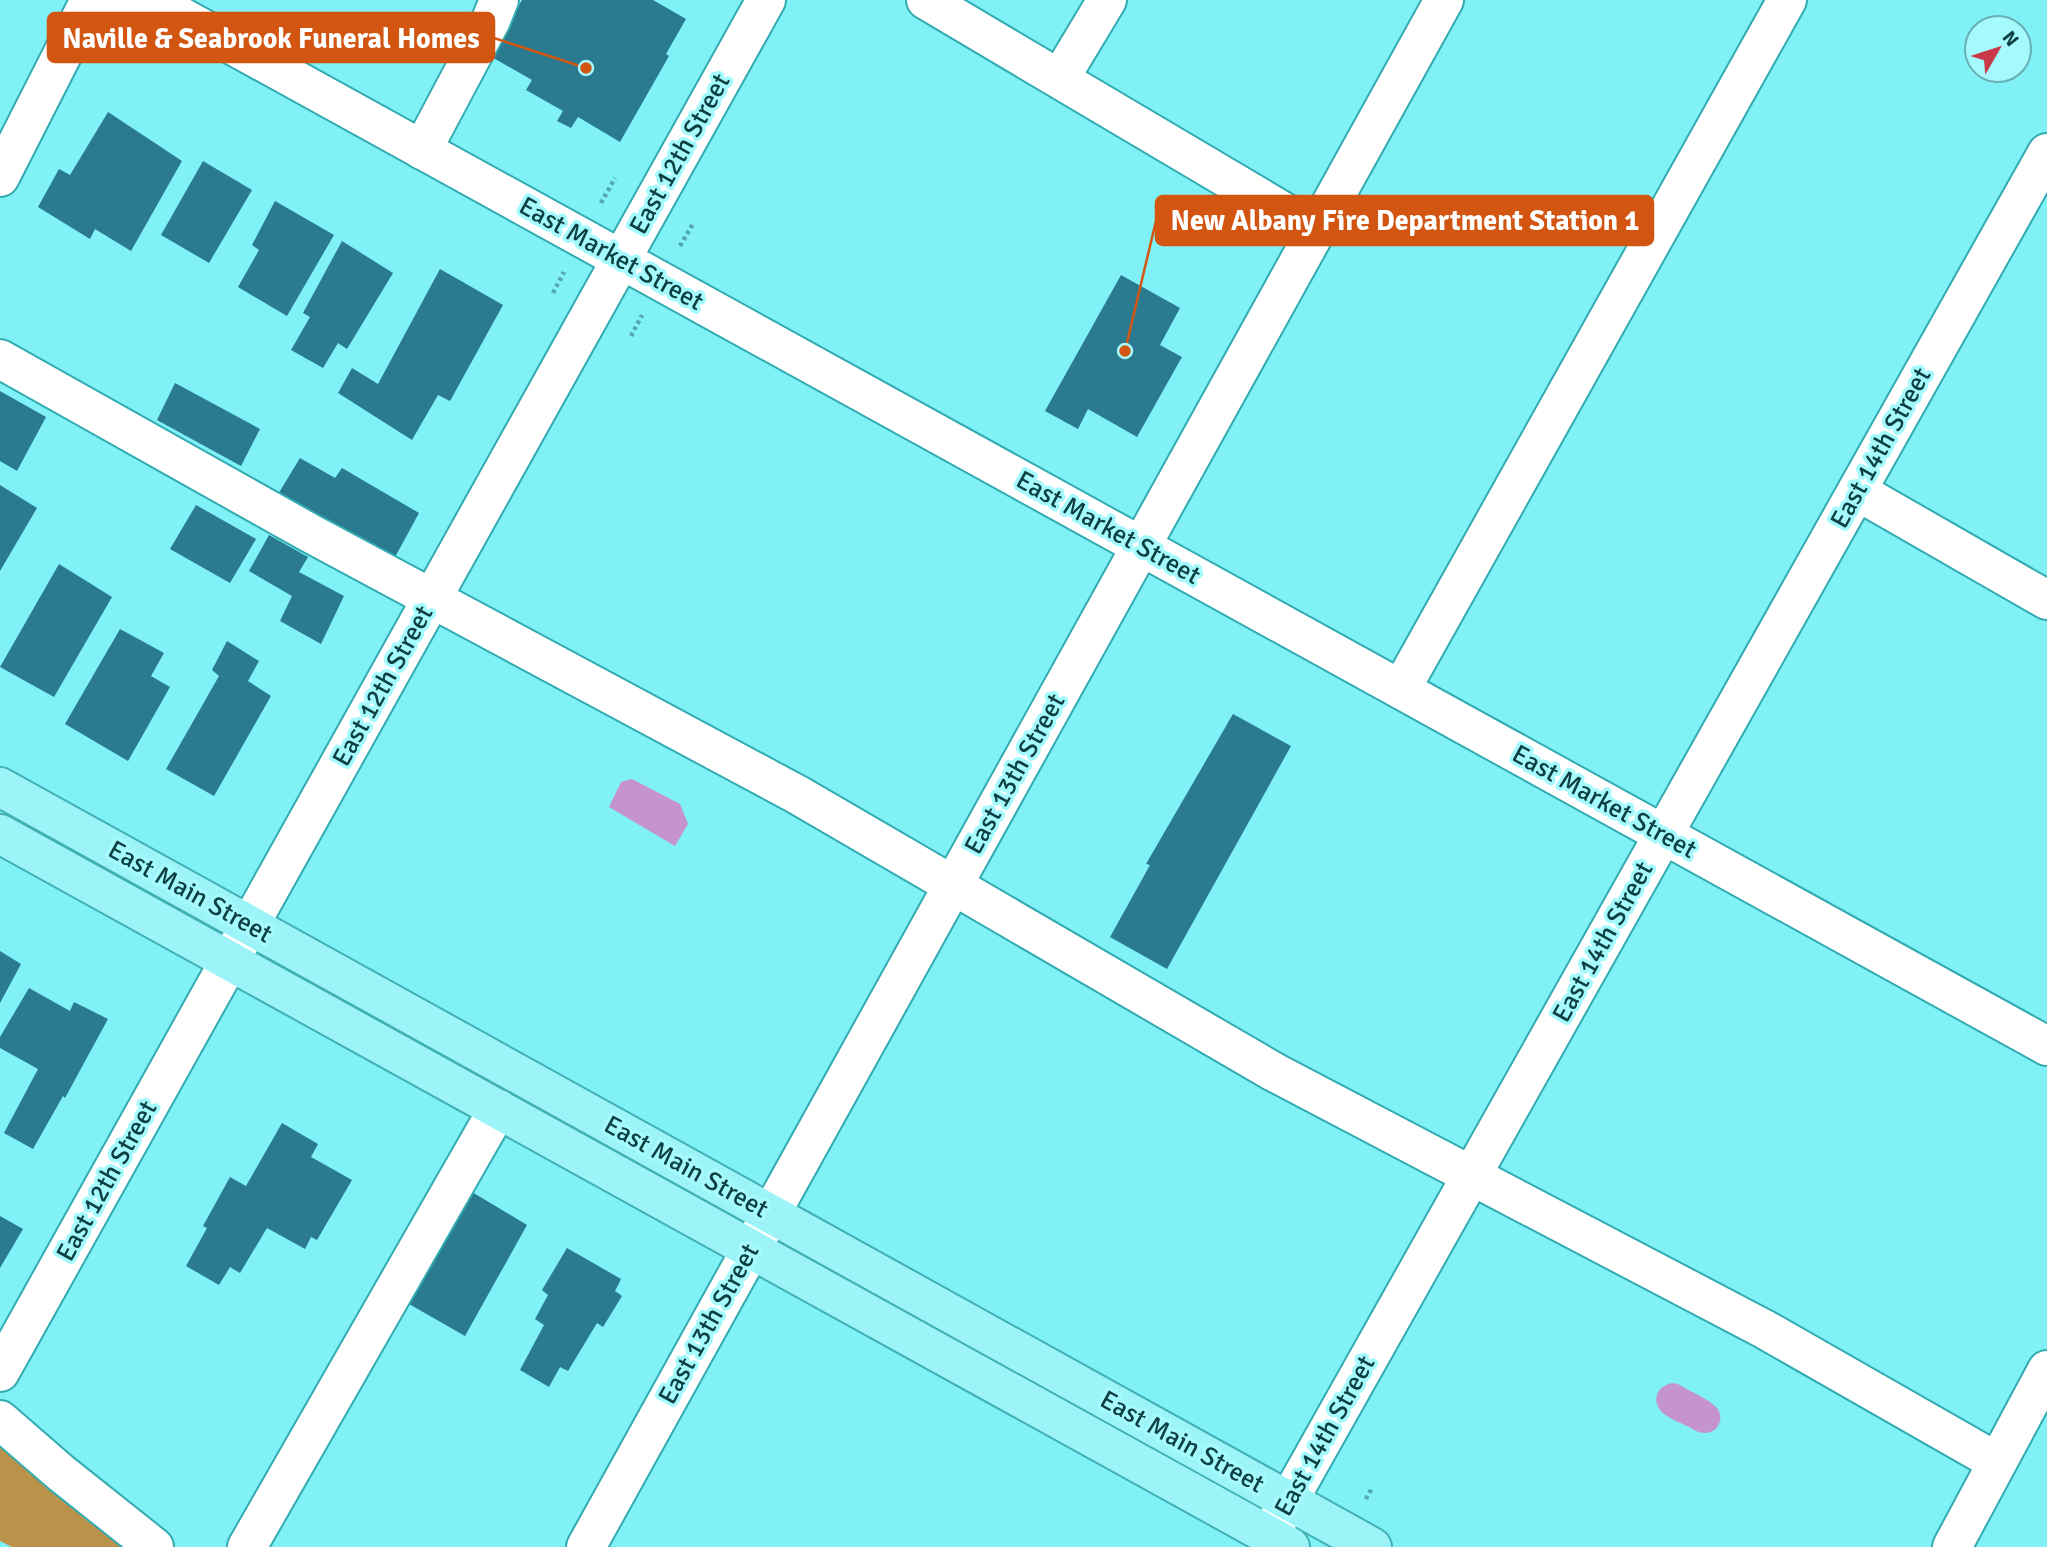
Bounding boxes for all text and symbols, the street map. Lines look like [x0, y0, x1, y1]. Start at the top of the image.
callout: Naville & Seabrook Funeral Homes [48, 13, 494, 62]
north arrow [1963, 14, 2033, 84]
text: Naville & Seabrook Funeral Homes [62, 22, 480, 56]
text: N [1997, 26, 2024, 52]
street label: East 12th Street [623, 68, 737, 240]
street label: East Market Street [513, 190, 709, 318]
callout: New Albany Fire Department Station 1 [1156, 196, 1653, 245]
text: New Albany Fire Department Station 1 [1171, 204, 1639, 238]
street label: East 14th Street [1824, 362, 1938, 534]
street label: East Market Street [1010, 464, 1206, 592]
street label: East 12th Street [326, 600, 440, 772]
street label: East 13th Street [958, 688, 1072, 860]
street label: East Market Street [1506, 738, 1702, 866]
street label: East Main Street [102, 834, 278, 950]
street label: East 14th Street [1546, 856, 1660, 1028]
street label: East 12th Street [50, 1095, 164, 1267]
street label: East Main Street [598, 1109, 774, 1225]
street label: East 13th Street [652, 1238, 766, 1410]
street label: East 14th Street [1268, 1350, 1382, 1522]
street label: East Main Street [1094, 1384, 1270, 1500]

